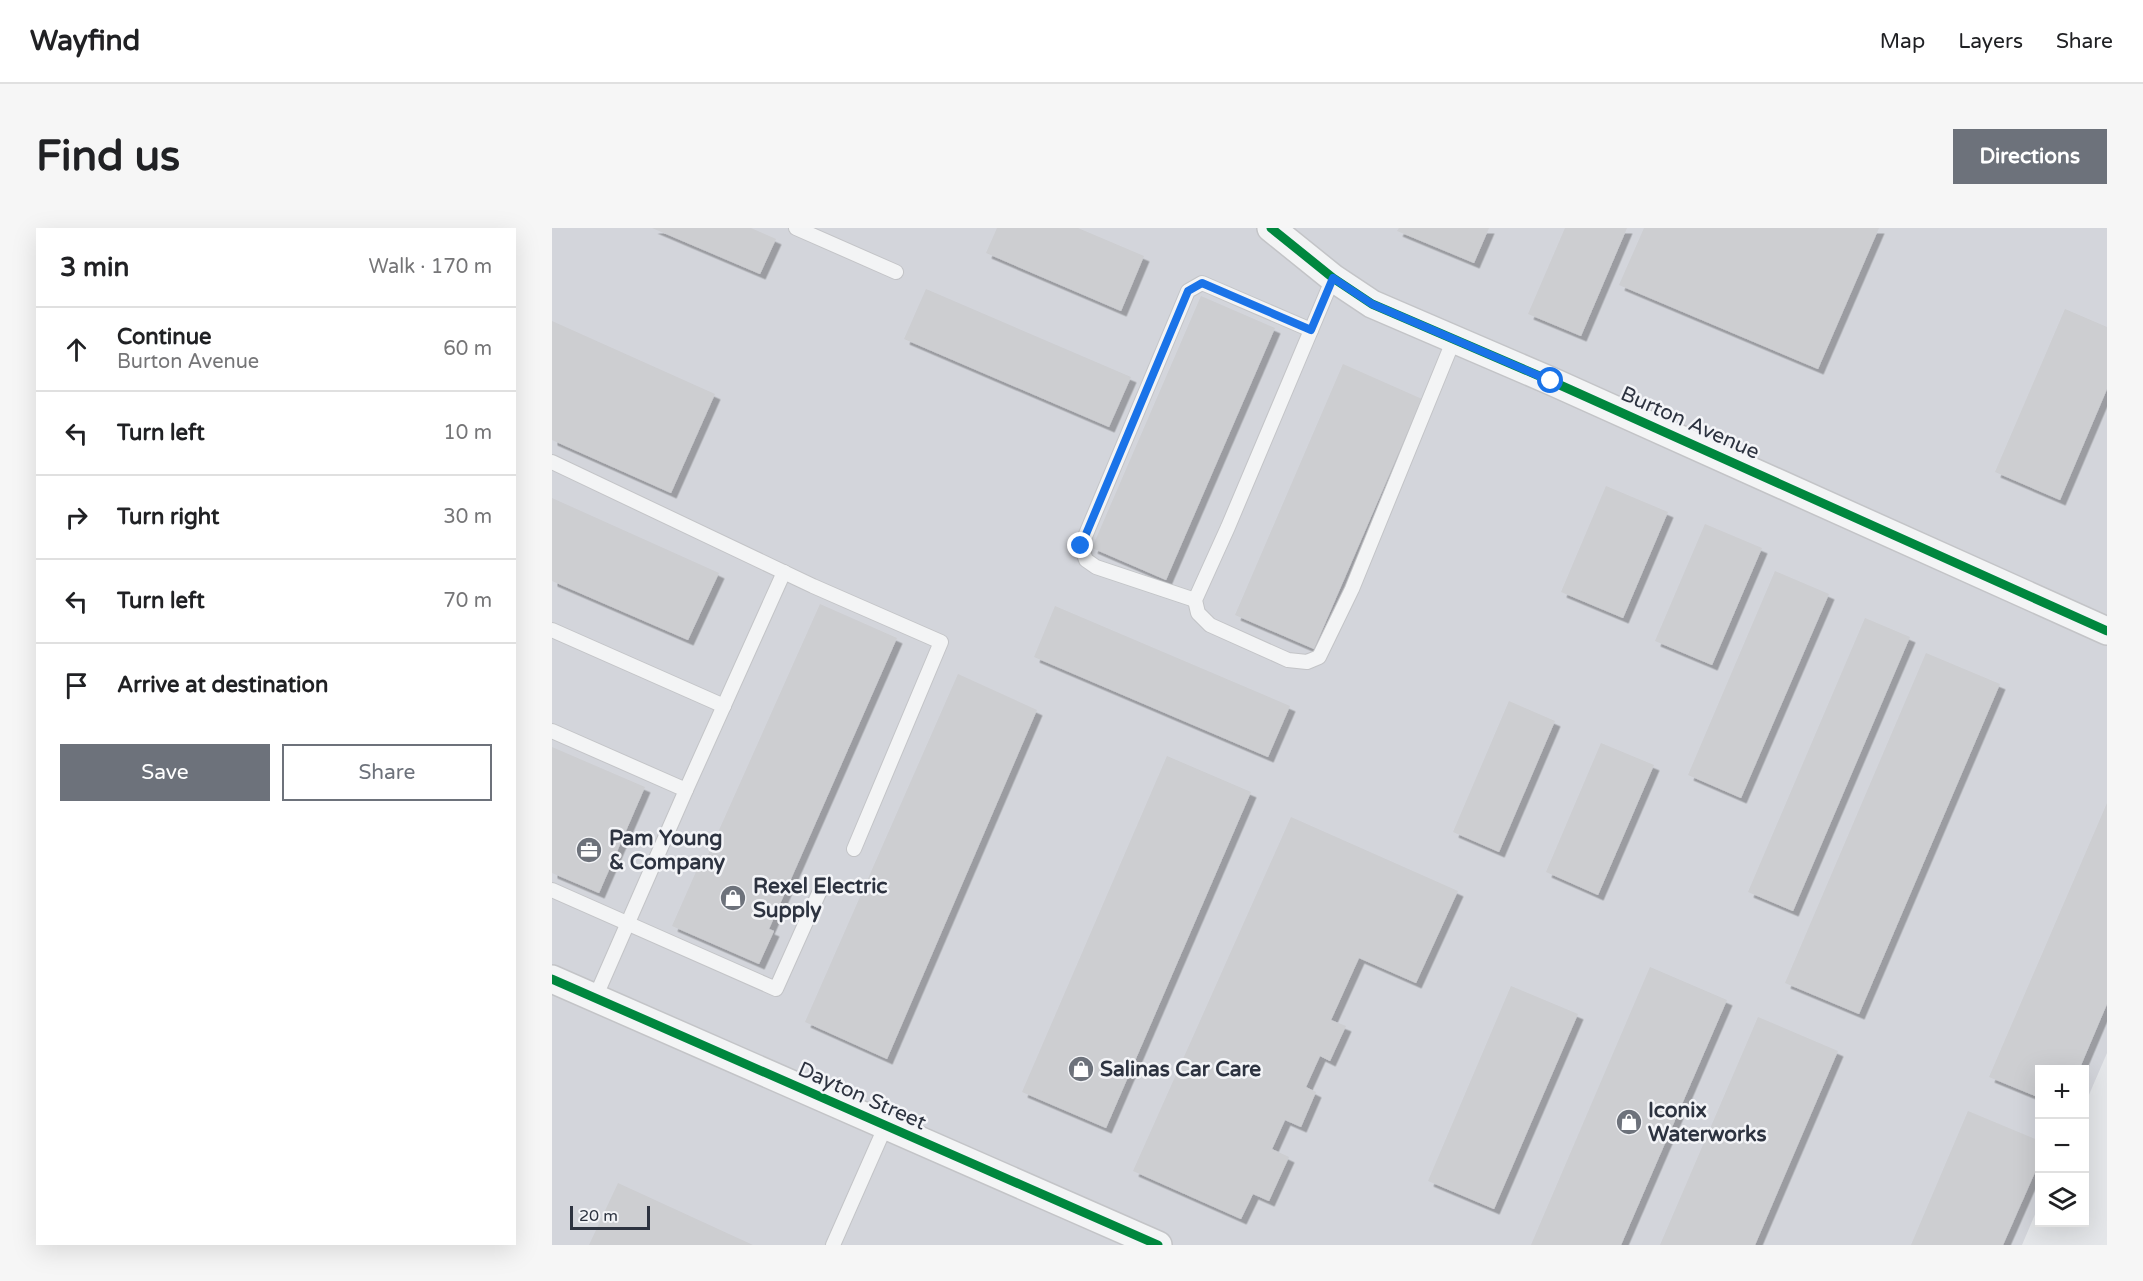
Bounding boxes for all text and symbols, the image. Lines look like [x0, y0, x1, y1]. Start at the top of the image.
text: Wayfind [30, 24, 140, 58]
text: Map [1880, 29, 1925, 54]
text: Layers [1958, 29, 2023, 54]
text: Share [2056, 29, 2113, 54]
button: Directions [1953, 129, 2107, 184]
text: Find us [36, 131, 180, 182]
text: 3 min [60, 252, 129, 283]
text: Walk · 170 m [369, 255, 492, 279]
text: Continue [117, 324, 212, 350]
icon: ahead [60, 333, 93, 366]
text: 60 m [443, 337, 492, 361]
text: Burton Avenue [117, 350, 259, 374]
route start [1537, 367, 1563, 393]
street label: Burton Avenue [1617, 381, 1763, 465]
icon: left [60, 417, 93, 450]
text: Turn left [117, 420, 205, 446]
text: 10 m [443, 421, 492, 445]
icon: right [60, 501, 93, 534]
text: Turn right [117, 504, 219, 530]
text: 30 m [443, 505, 492, 529]
route end [1067, 532, 1093, 558]
icon: left [60, 585, 93, 618]
text: Turn left [117, 588, 205, 614]
text: 70 m [443, 589, 492, 613]
icon: arrive [60, 669, 93, 702]
text: Arrive at destination [117, 672, 328, 698]
button: Save [60, 744, 270, 801]
button: Share [282, 744, 492, 801]
place label: Pam Young & Company [609, 826, 726, 875]
office icon: Pam Young & Company [574, 835, 604, 865]
place label: Rexel Electric Supply [753, 874, 888, 923]
shop icon: Rexel Electric Supply [718, 883, 748, 913]
shop icon: Salinas Car Care [1066, 1054, 1096, 1084]
street label: Dayton Street [794, 1057, 930, 1135]
place label: Salinas Car Care [1100, 1057, 1261, 1082]
map controls [2035, 1065, 2089, 1227]
button: + [2035, 1065, 2089, 1119]
place label: Iconix Waterworks [1648, 1098, 1766, 1147]
shop icon: Iconix Waterworks [1614, 1107, 1644, 1137]
button: − [2035, 1119, 2089, 1173]
button: layers [2035, 1173, 2089, 1227]
scale bar [570, 1203, 650, 1230]
text: 20 m [579, 1206, 618, 1226]

